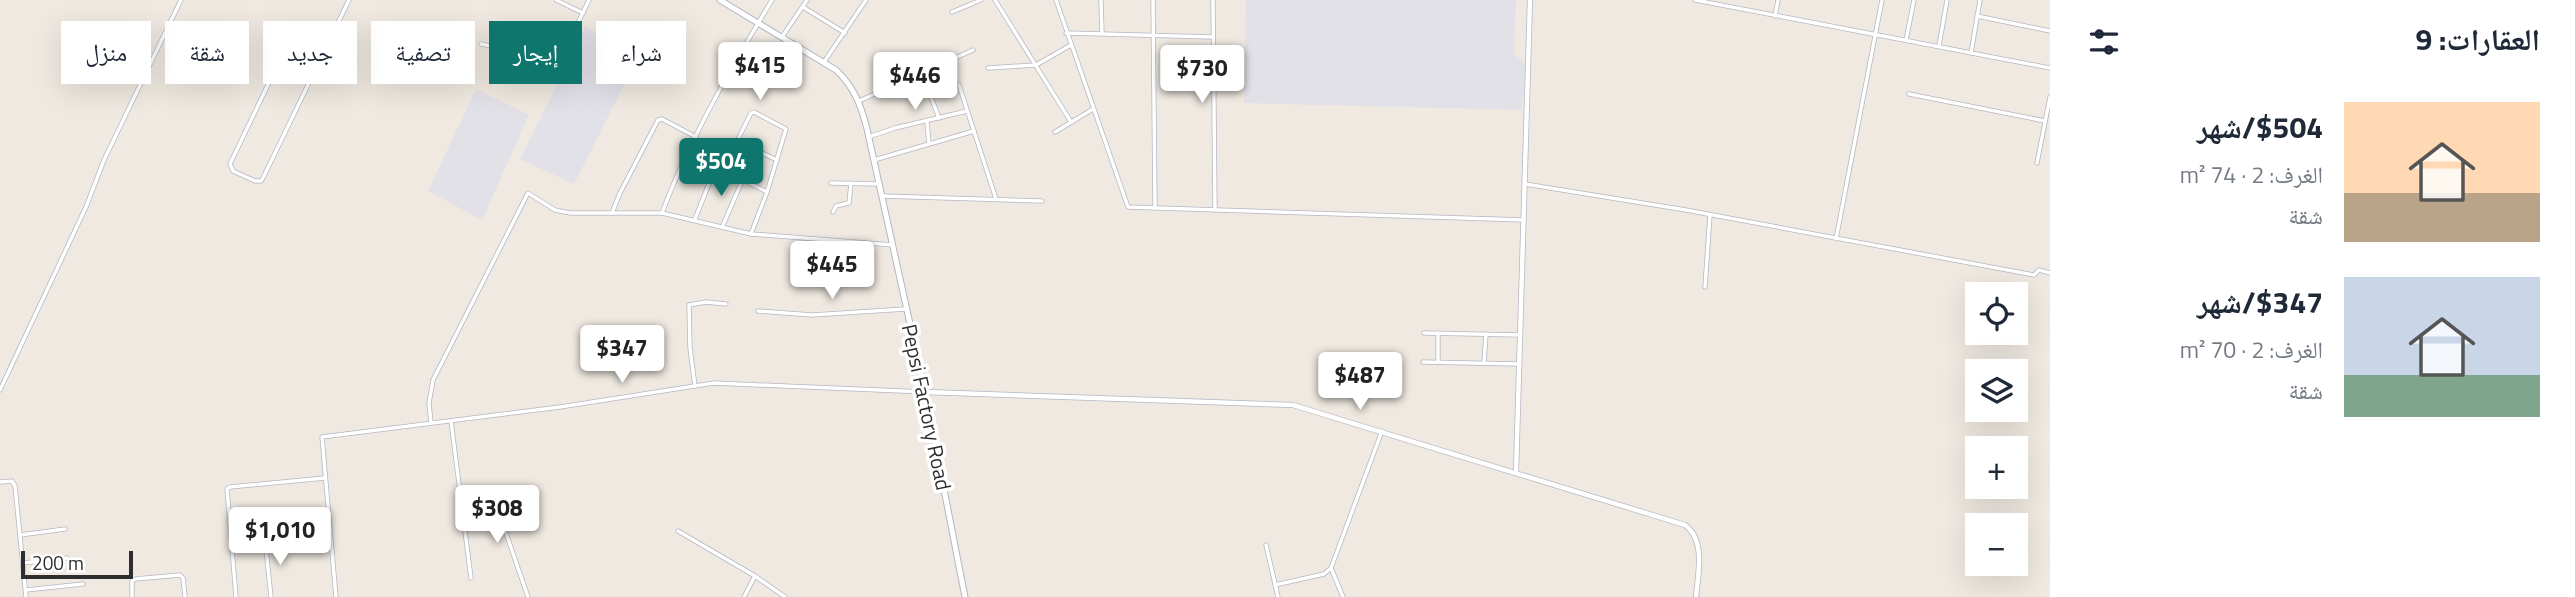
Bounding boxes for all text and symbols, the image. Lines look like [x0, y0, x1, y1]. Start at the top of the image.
text: العقارات: 9 [2415, 16, 2540, 62]
chip: منزل [61, 21, 151, 84]
chip: شقة [165, 21, 249, 84]
chip: جديد [263, 21, 357, 84]
chip: تصفية [371, 21, 475, 84]
chip: إيجار [489, 21, 582, 84]
chip: شراء [596, 21, 686, 84]
icon: filters [2085, 23, 2123, 61]
pin: $415 [719, 42, 801, 102]
pin: $730 [1161, 46, 1243, 105]
text: $415 [734, 47, 786, 82]
text: $730 [1176, 50, 1228, 85]
pin: $446 [874, 52, 956, 112]
text: $446 [889, 57, 941, 92]
text: $504/شهر [2197, 104, 2323, 150]
icon: home [2400, 130, 2484, 214]
pin: $504 [680, 138, 762, 198]
text: $504 [695, 143, 747, 178]
text: الغرف: 2 · 74 m² [2180, 157, 2323, 192]
text: شقة [2289, 198, 2323, 233]
pin: $445 [791, 242, 873, 301]
text: $445 [806, 246, 858, 281]
text: $347/شهر [2197, 279, 2323, 325]
map controls [1965, 282, 2028, 576]
button: locate [1965, 282, 2028, 345]
icon: home [2400, 305, 2484, 389]
street label: Pepsi Factory Road [894, 321, 960, 493]
pin: $347 [581, 326, 663, 385]
text: $347 [596, 330, 648, 365]
text: الغرف: 2 · 70 m² [2180, 332, 2323, 367]
pin: $487 [1319, 352, 1401, 412]
text: $487 [1334, 357, 1386, 392]
button: layers [1965, 359, 2028, 422]
text: شقة [2289, 373, 2323, 408]
button: + [1965, 436, 2028, 499]
pin: $308 [456, 486, 538, 545]
text: $308 [471, 490, 523, 525]
pin: $1,010 [223, 508, 337, 567]
text: $1,010 [245, 512, 315, 547]
button: − [1965, 513, 2028, 576]
scale bar [21, 548, 133, 580]
text: 200 m [32, 548, 84, 577]

